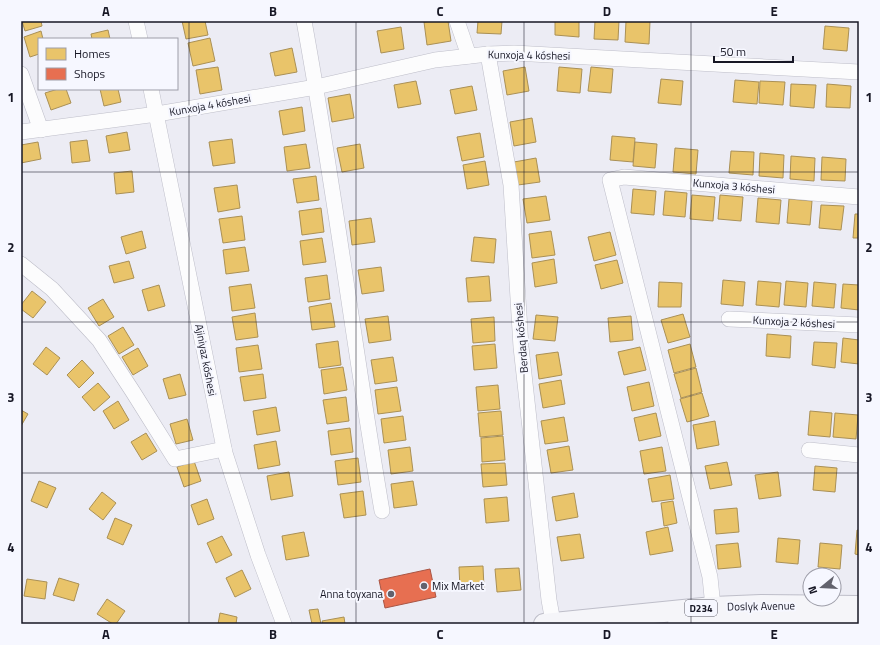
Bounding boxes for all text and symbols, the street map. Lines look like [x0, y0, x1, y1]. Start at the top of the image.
text: A [102, 1, 110, 21]
text: B [269, 1, 277, 21]
text: C [436, 1, 444, 21]
text: D [603, 1, 611, 21]
text: E [770, 1, 778, 21]
legend [38, 38, 178, 90]
scale bar [714, 38, 793, 64]
text: 50 m [720, 42, 746, 61]
text: Homes [74, 44, 110, 63]
street label: Kunxoja 4 kóshesi [488, 46, 570, 64]
text: Shops [74, 64, 106, 83]
text: 1 [7, 87, 15, 107]
text: 1 [865, 87, 873, 107]
street label: Kunxoja 4 kóshesi [168, 90, 252, 120]
street label: Kunxoja 3 kóshesi [692, 174, 776, 198]
text: 2 [7, 237, 15, 257]
text: 2 [865, 237, 873, 257]
street label: Berdaq kóshesi [510, 302, 532, 374]
street label: Kunxoja 2 kóshesi [752, 312, 836, 332]
street label: Ajiniyaz kóshesi [191, 323, 221, 397]
text: 3 [7, 387, 15, 407]
text: 3 [865, 387, 873, 407]
text: 4 [7, 537, 15, 557]
text: 4 [865, 537, 873, 557]
north arrow [802, 567, 842, 607]
place label: Mix Market [432, 578, 484, 594]
marker: Mix Market [419, 581, 429, 591]
text: N [804, 584, 821, 596]
place label: Anna toyxana [320, 586, 383, 602]
marker: Anna toyxana [386, 589, 396, 599]
street label: Doslyk Avenue [727, 597, 796, 615]
road number: D234 [685, 600, 717, 616]
text: A [102, 624, 110, 644]
text: B [269, 624, 277, 644]
text: C [436, 624, 444, 644]
text: D [603, 624, 611, 644]
text: E [770, 624, 778, 644]

